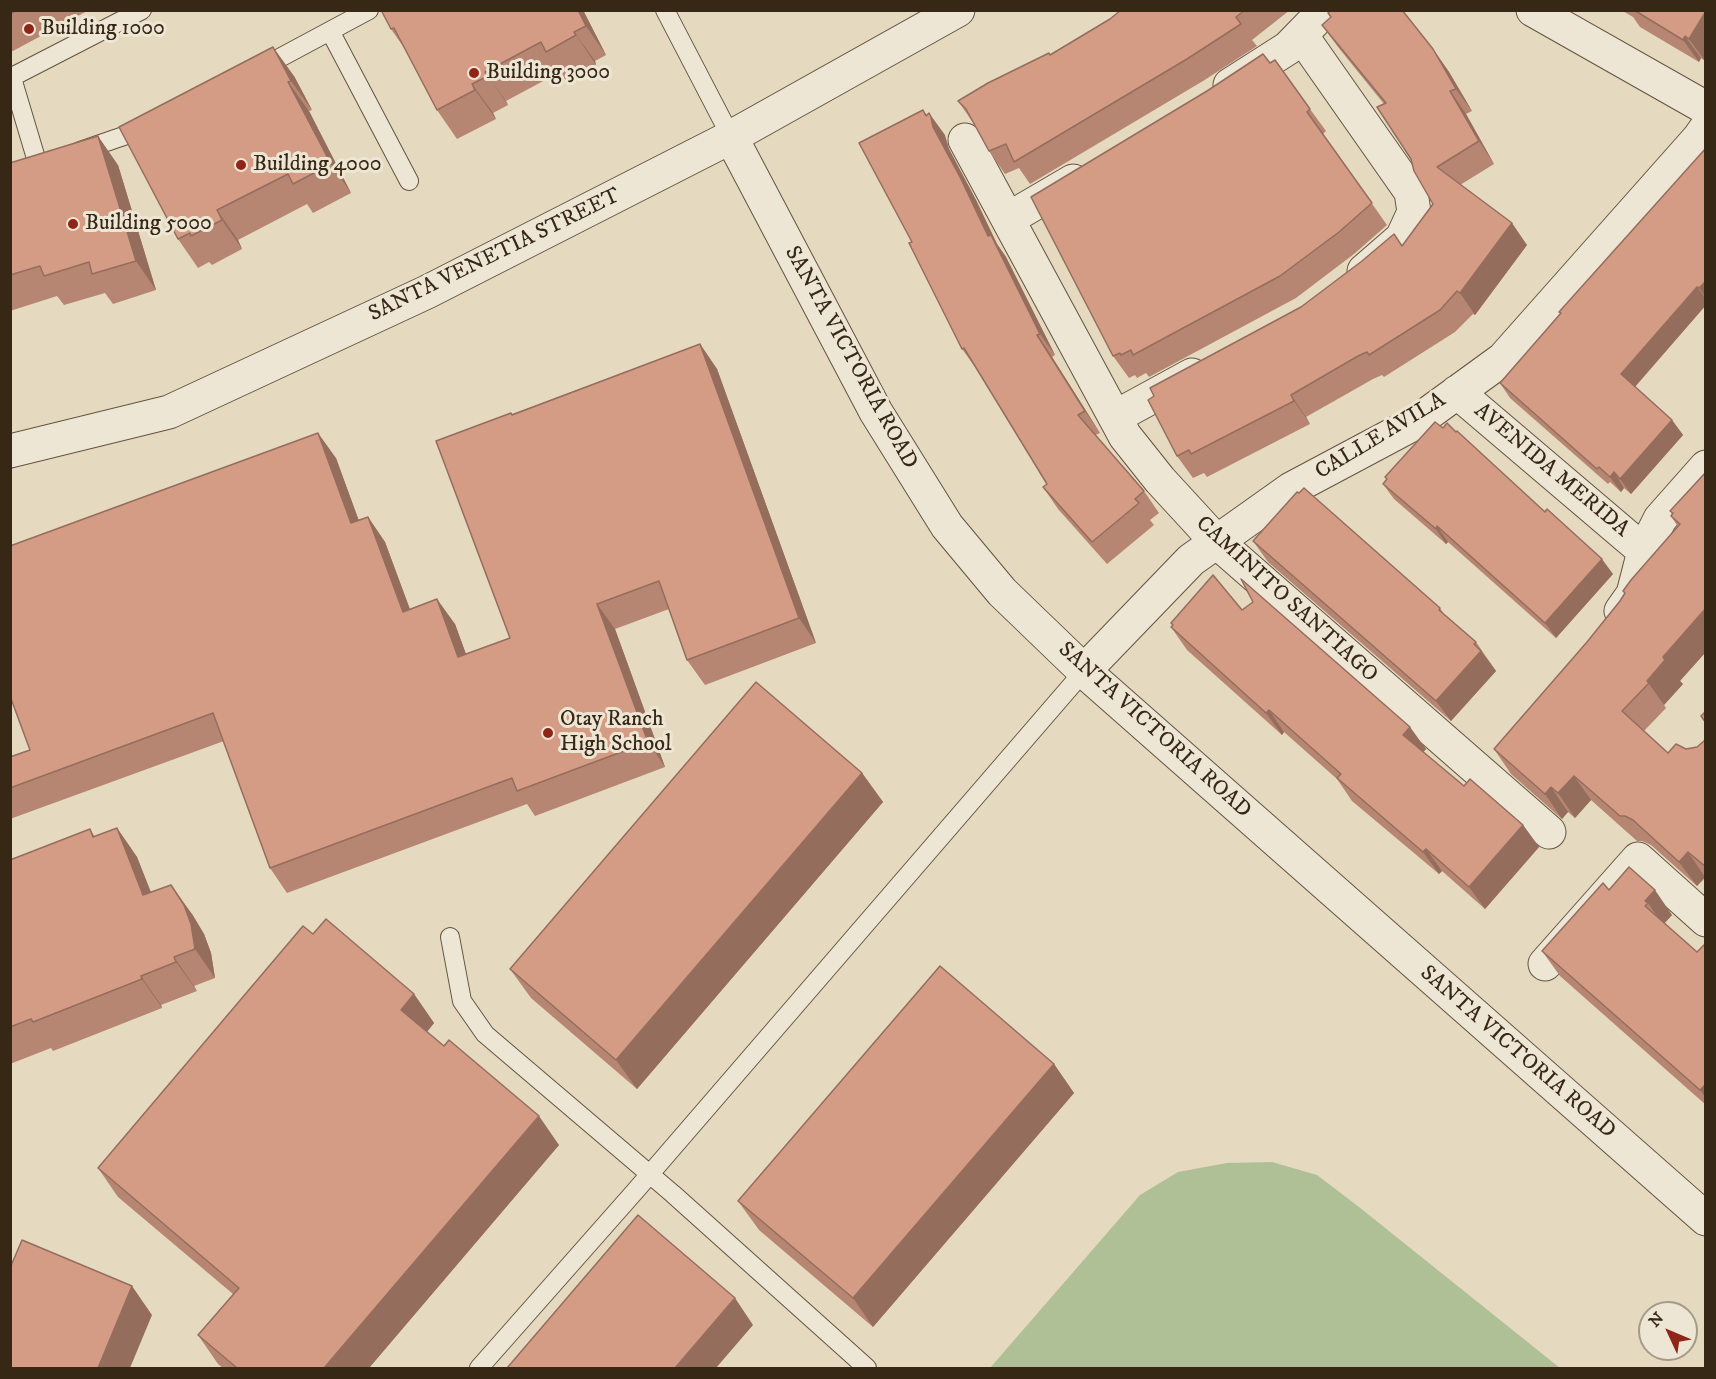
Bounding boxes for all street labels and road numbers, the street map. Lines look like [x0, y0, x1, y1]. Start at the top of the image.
street label: SANTA VENETIA STREET [365, 183, 625, 329]
street label: SANTA VICTORIA ROAD [778, 242, 922, 474]
street label: CALLE AVILA [1311, 388, 1451, 486]
street label: AVENIDA MERIDA [1468, 398, 1634, 544]
street label: CAMINITO SANTIAGO [1189, 511, 1383, 689]
street label: SANTA VICTORIA ROAD [1052, 637, 1256, 825]
street label: SANTA VICTORIA ROAD [1414, 961, 1620, 1145]

